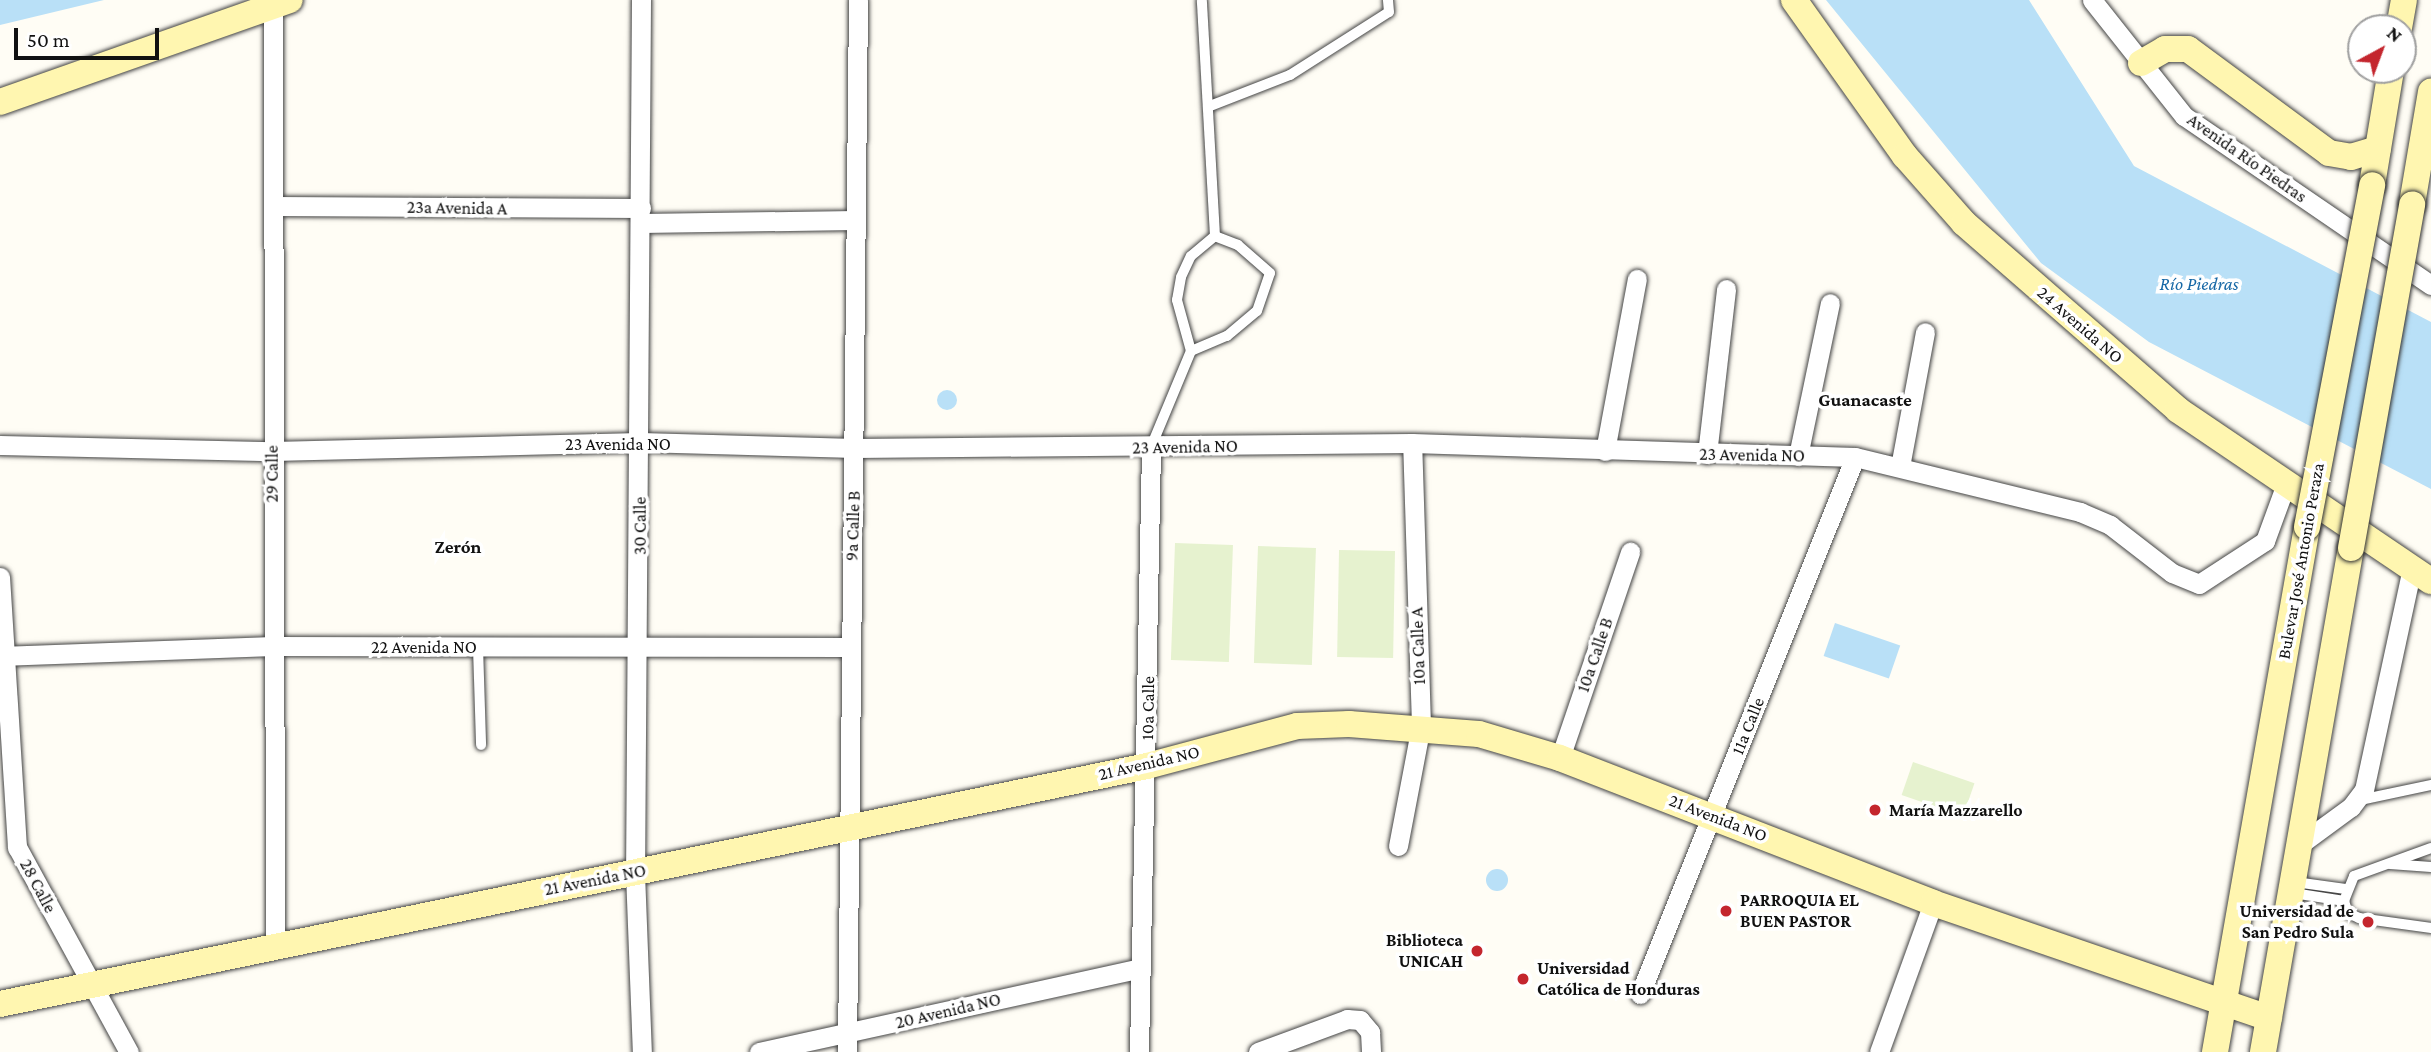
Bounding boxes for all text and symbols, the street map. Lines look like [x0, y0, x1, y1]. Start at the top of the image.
scale bar [18, 14, 163, 58]
north arrow [2347, 14, 2417, 84]
text: N [2383, 22, 2407, 46]
text: 50 m [27, 28, 70, 52]
street label: Avenida Río Piedras [2183, 109, 2311, 207]
street label: 23a Avenida A [407, 196, 507, 220]
water label: Río Piedras [2159, 273, 2239, 295]
street label: 24 Avenida NO [2033, 282, 2127, 368]
district label: Guanacaste [1818, 389, 1912, 411]
street label: 23 Avenida NO [565, 433, 671, 455]
street label: 23 Avenida NO [1132, 435, 1238, 459]
street label: 23 Avenida NO [1699, 443, 1805, 467]
street label: 29 Calle [261, 445, 283, 503]
street label: Bulevar José Antonio Peraza [2273, 461, 2329, 661]
street label: 9a Calle B [841, 490, 865, 562]
street label: 30 Calle [629, 497, 651, 555]
district label: Zerón [435, 536, 481, 558]
street label: 10a Calle A [1406, 607, 1430, 685]
street label: 10a Calle B [1572, 615, 1618, 695]
street label: 22 Avenida NO [371, 636, 477, 658]
street label: 10a Calle [1137, 676, 1159, 740]
street label: 11a Calle [1727, 694, 1769, 758]
street label: 21 Avenida NO [1096, 741, 1202, 785]
street label: 21 Avenida NO [1666, 789, 1770, 847]
place label: María Mazzarello [1889, 799, 2023, 821]
marker: María Mazzarello [1867, 802, 1883, 818]
street label: 28 Calle [15, 855, 61, 917]
street label: 21 Avenida NO [542, 860, 648, 900]
place label: PARROQUIA EL BUEN PASTOR [1740, 890, 1859, 932]
place label: Universidad de San Pedro Sula [2240, 901, 2354, 944]
marker: PARROQUIA EL BUEN PASTOR [1718, 903, 1734, 919]
marker: Universidad de San Pedro Sula [2360, 914, 2376, 930]
place label: Biblioteca UNICAH [1386, 930, 1463, 972]
marker: Biblioteca UNICAH [1469, 943, 1485, 959]
place label: Universidad Católica de Honduras [1537, 958, 1700, 1000]
marker: Universidad Católica de Honduras [1515, 971, 1531, 987]
street label: 20 Avenida NO [893, 988, 1003, 1034]

